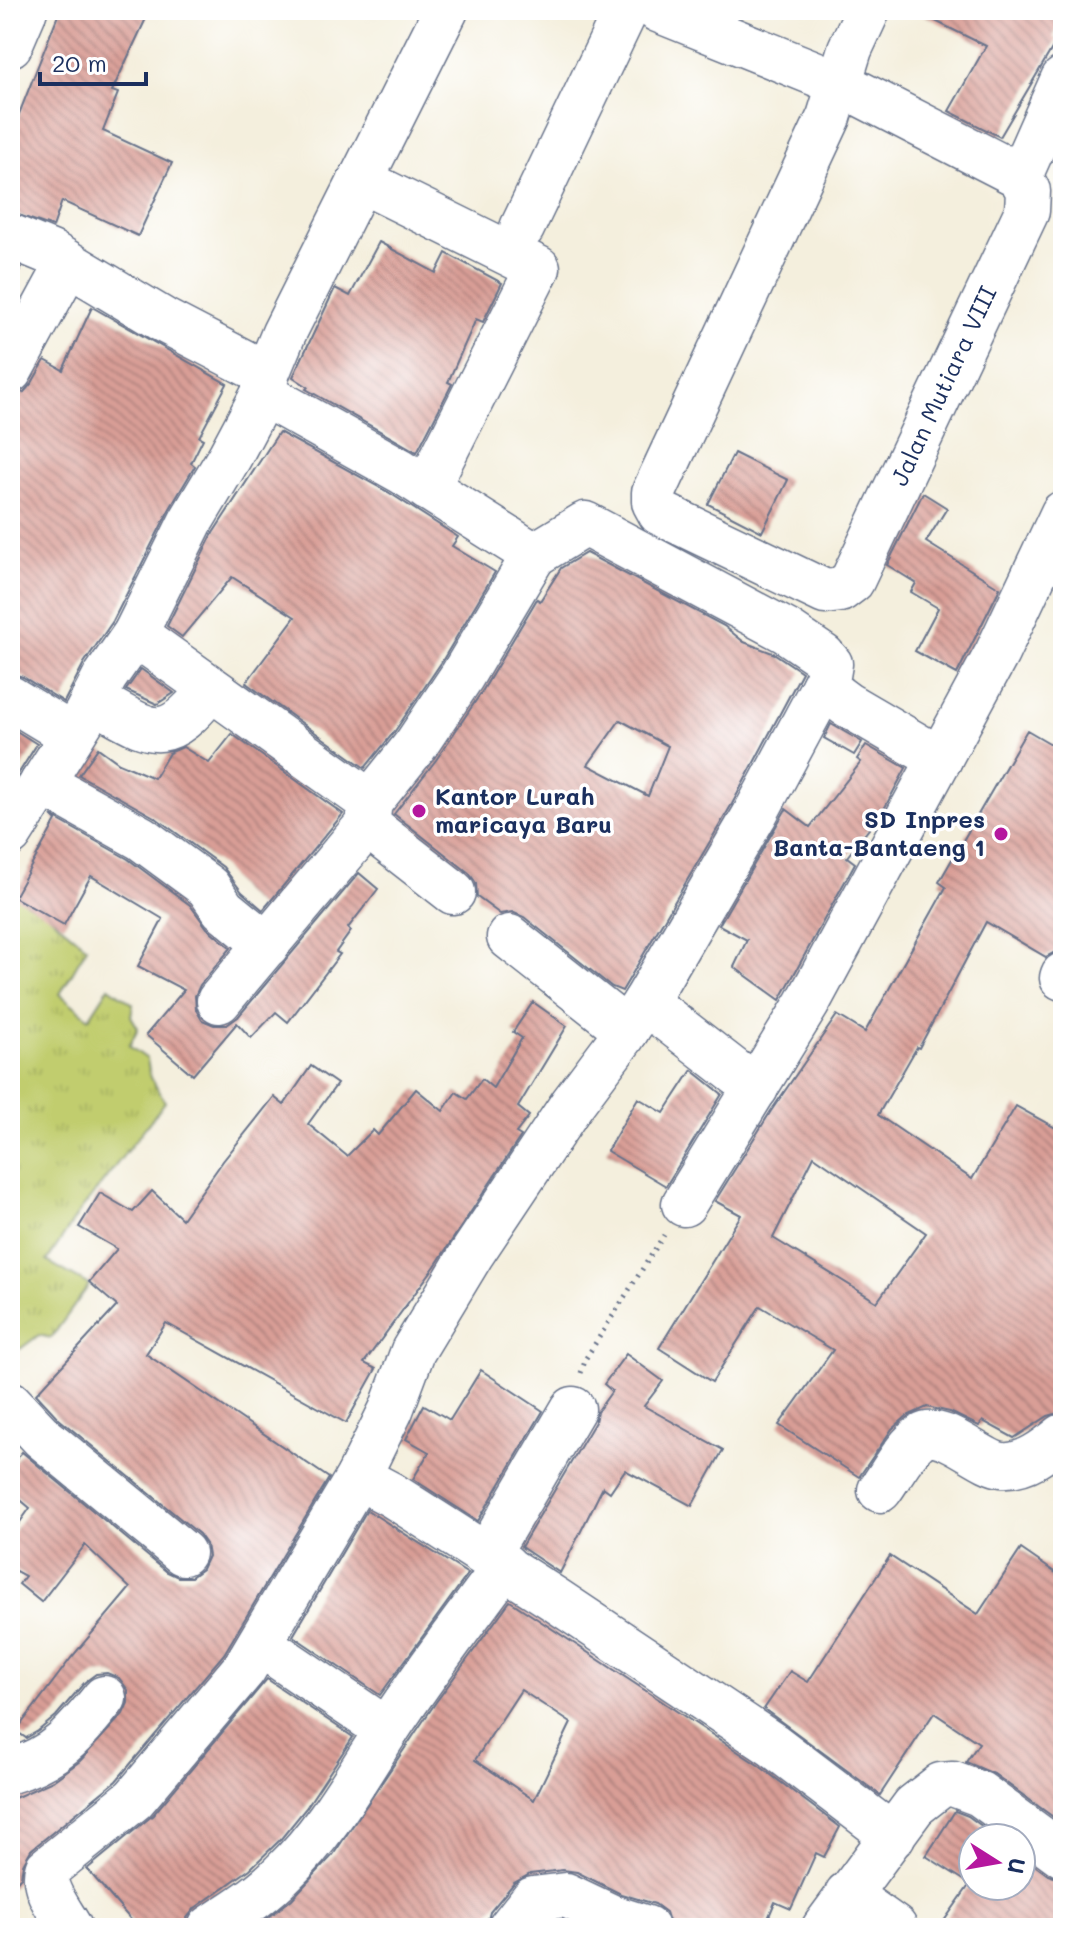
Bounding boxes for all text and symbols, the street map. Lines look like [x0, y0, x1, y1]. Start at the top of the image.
scale bar [40, 36, 146, 86]
text: 20 m [52, 47, 107, 78]
street label: Jalan Mutiara VIII [883, 281, 1003, 490]
place label: Kantor Lurah maricaya Baru [435, 780, 612, 839]
marker: Kantor Lurah maricaya Baru [410, 802, 428, 820]
place label: SD Inpres Banta-Bantaeng 1 [773, 803, 985, 862]
marker: SD Inpres Banta-Bantaeng 1 [992, 825, 1010, 843]
north arrow [957, 1822, 1037, 1902]
text: U [1001, 1856, 1033, 1876]

